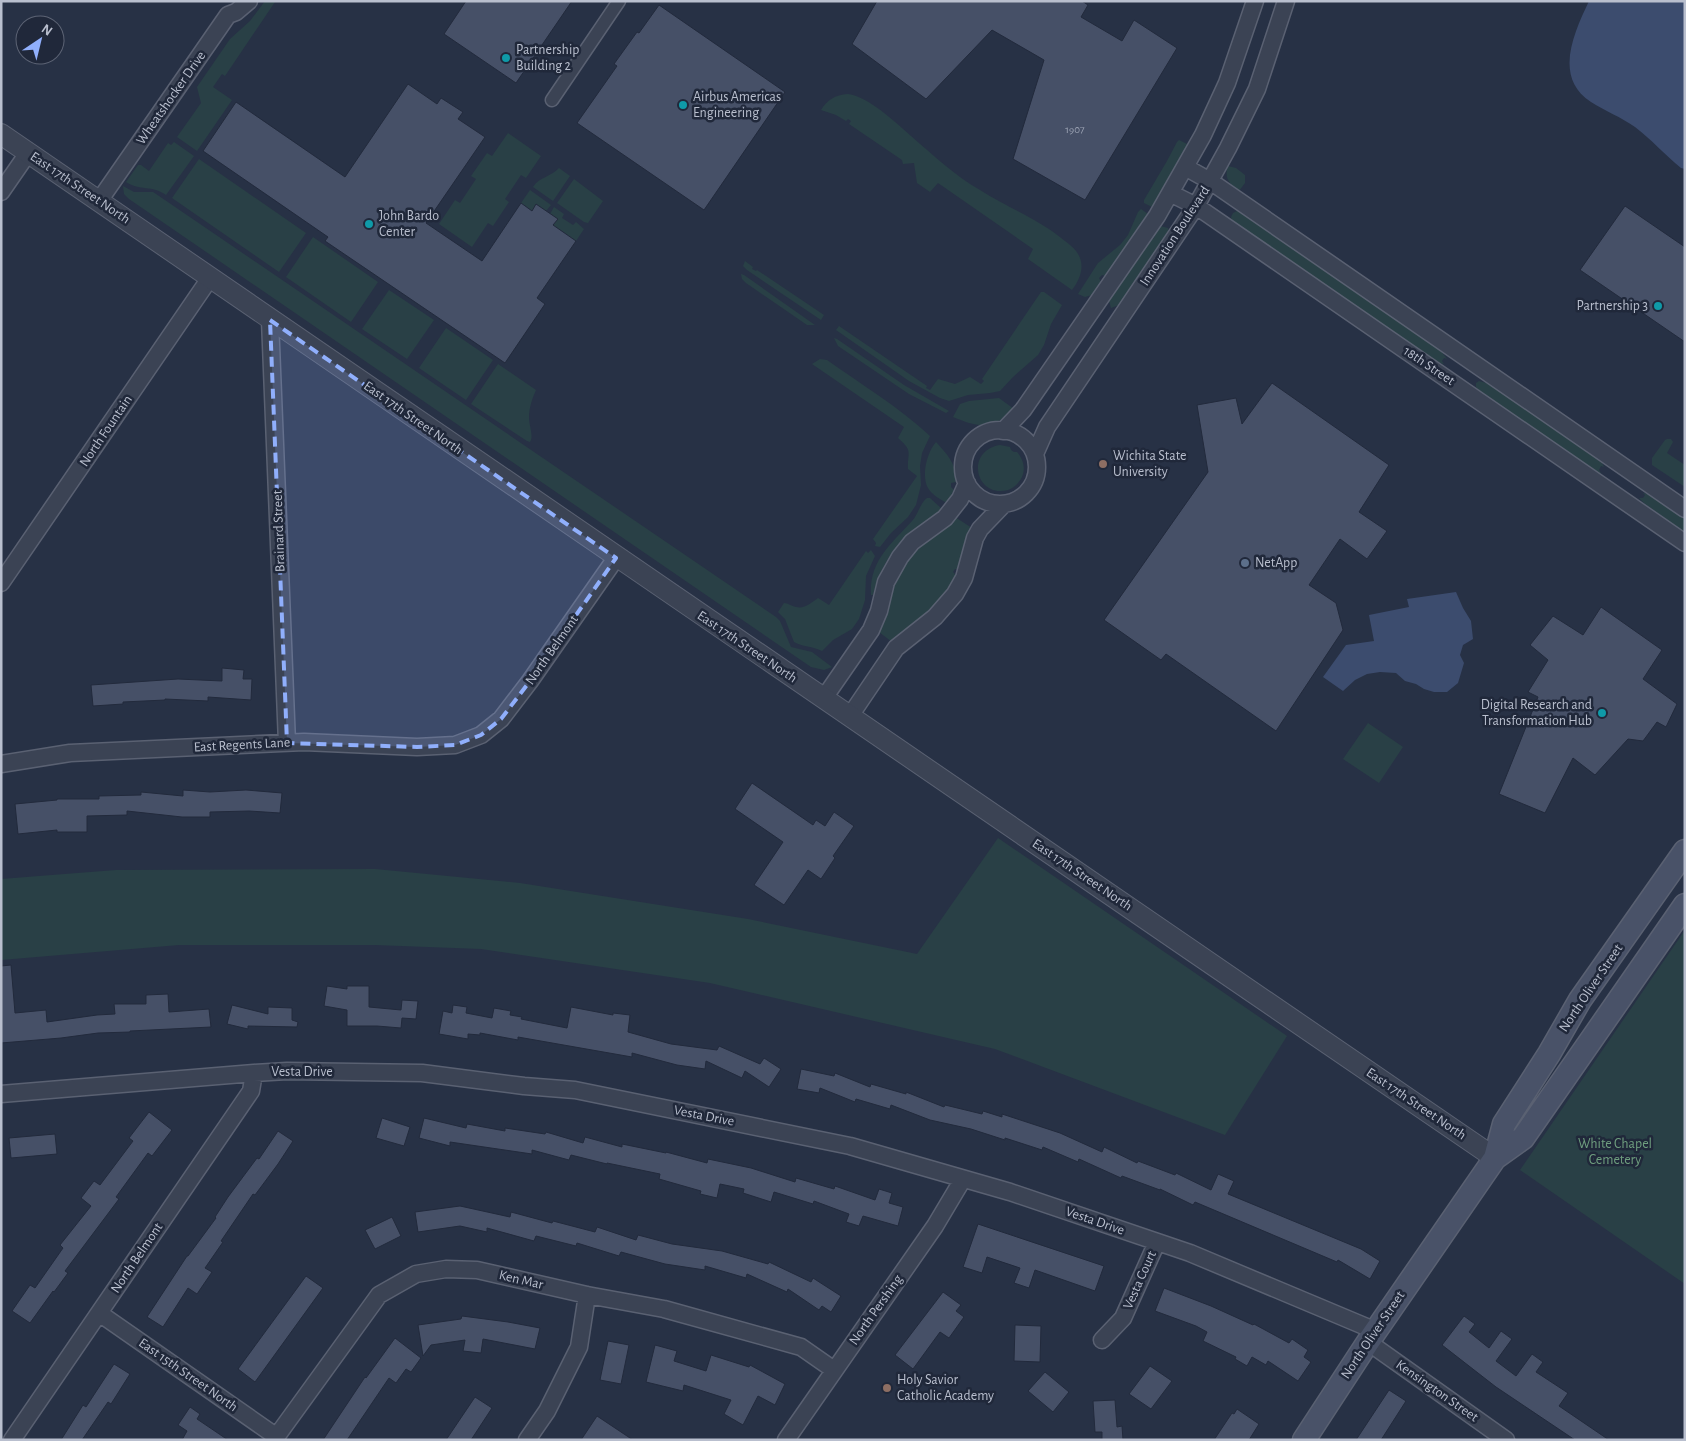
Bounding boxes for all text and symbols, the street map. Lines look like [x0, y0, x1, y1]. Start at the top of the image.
north arrow [15, 15, 65, 65]
text: N [39, 22, 55, 39]
place label: Partnership Building 2 [516, 43, 579, 73]
street label: Wheatshocker Drive [134, 49, 208, 147]
marker: Partnership Building 2 [500, 52, 512, 64]
place label: Airbus Americas Engineering [693, 90, 781, 120]
marker: Airbus Americas Engineering [677, 99, 689, 111]
house number: 1907 [1065, 124, 1085, 135]
street label: East 17th Street North [28, 149, 132, 227]
street label: Innovation Boulevard [1138, 184, 1212, 288]
place label: John Bardo Center [379, 209, 439, 239]
marker: John Bardo Center [363, 218, 375, 230]
place label: Partnership 3 [1577, 299, 1648, 313]
marker: Partnership 3 [1652, 300, 1664, 312]
street label: 18th Street [1401, 344, 1458, 388]
street label: East 17th Street North [361, 379, 465, 457]
street label: North Fountain [77, 393, 135, 469]
place label: Wichita State University [1113, 449, 1186, 479]
marker: Wichita State University [1097, 458, 1109, 470]
street label: Brainard Street [271, 489, 287, 572]
place label: NetApp [1255, 556, 1297, 570]
marker: NetApp [1239, 557, 1251, 569]
street label: East 17th Street North [695, 608, 799, 686]
street label: North Belmont [523, 612, 581, 687]
place label: Digital Research and Transformation Hub [1481, 698, 1592, 728]
marker: Digital Research and Transformation Hub [1596, 707, 1608, 719]
street label: East Regents Lane [193, 735, 291, 755]
street label: East 17th Street North [1030, 836, 1134, 914]
street label: North Oliver Street [1557, 941, 1626, 1034]
street label: Vesta Drive [271, 1065, 333, 1079]
street label: East 17th Street North [1364, 1065, 1468, 1143]
street label: Vesta Drive [673, 1103, 735, 1129]
park label: White Chapel Cemetery [1578, 1137, 1652, 1167]
street label: Vesta Drive [1064, 1204, 1126, 1238]
street label: North Belmont [108, 1220, 166, 1296]
street label: Vesta Court [1121, 1248, 1159, 1311]
street label: Ken Mar [497, 1268, 545, 1292]
street label: North Pershing [847, 1272, 905, 1348]
street label: North Oliver Street [1339, 1288, 1408, 1381]
street label: East 15th Street North [136, 1336, 240, 1414]
street label: Kensington Street [1393, 1357, 1481, 1425]
place label: Holy Savior Catholic Academy [897, 1373, 994, 1403]
marker: Holy Savior Catholic Academy [881, 1382, 893, 1394]

